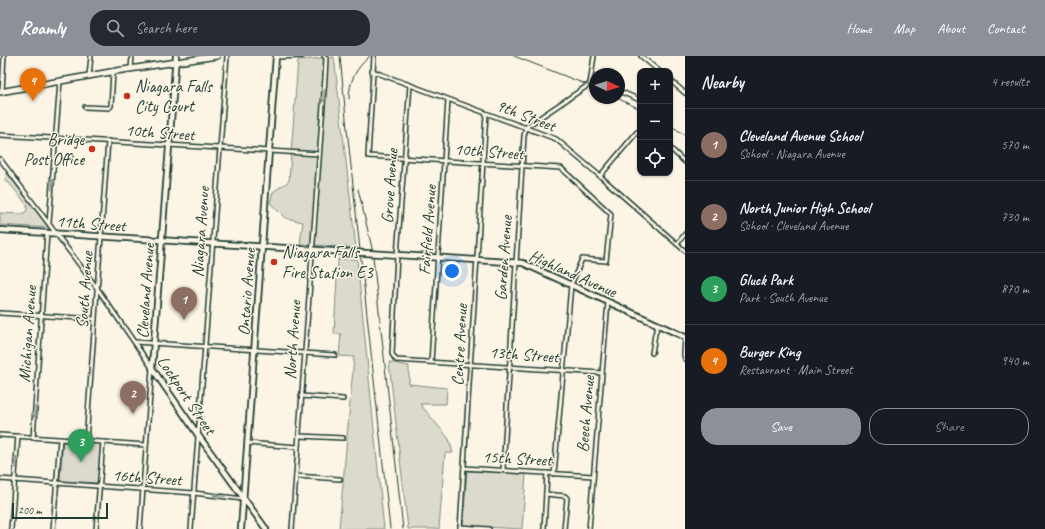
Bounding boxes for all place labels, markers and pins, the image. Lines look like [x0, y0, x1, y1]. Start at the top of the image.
pin: 4 [20, 68, 46, 101]
place label: Niagara Falls City Court [135, 76, 213, 117]
marker: Niagara Falls City Court [122, 91, 132, 101]
place label: Bridge Post Office [24, 129, 85, 170]
marker: Bridge Post Office [87, 144, 97, 154]
place label: Niagara Falls Fire Station E3 [282, 242, 374, 283]
marker: Niagara Falls Fire Station E3 [269, 257, 279, 267]
pin: 1 [171, 287, 197, 320]
pin: 2 [120, 381, 146, 414]
pin: 3 [68, 429, 94, 462]

